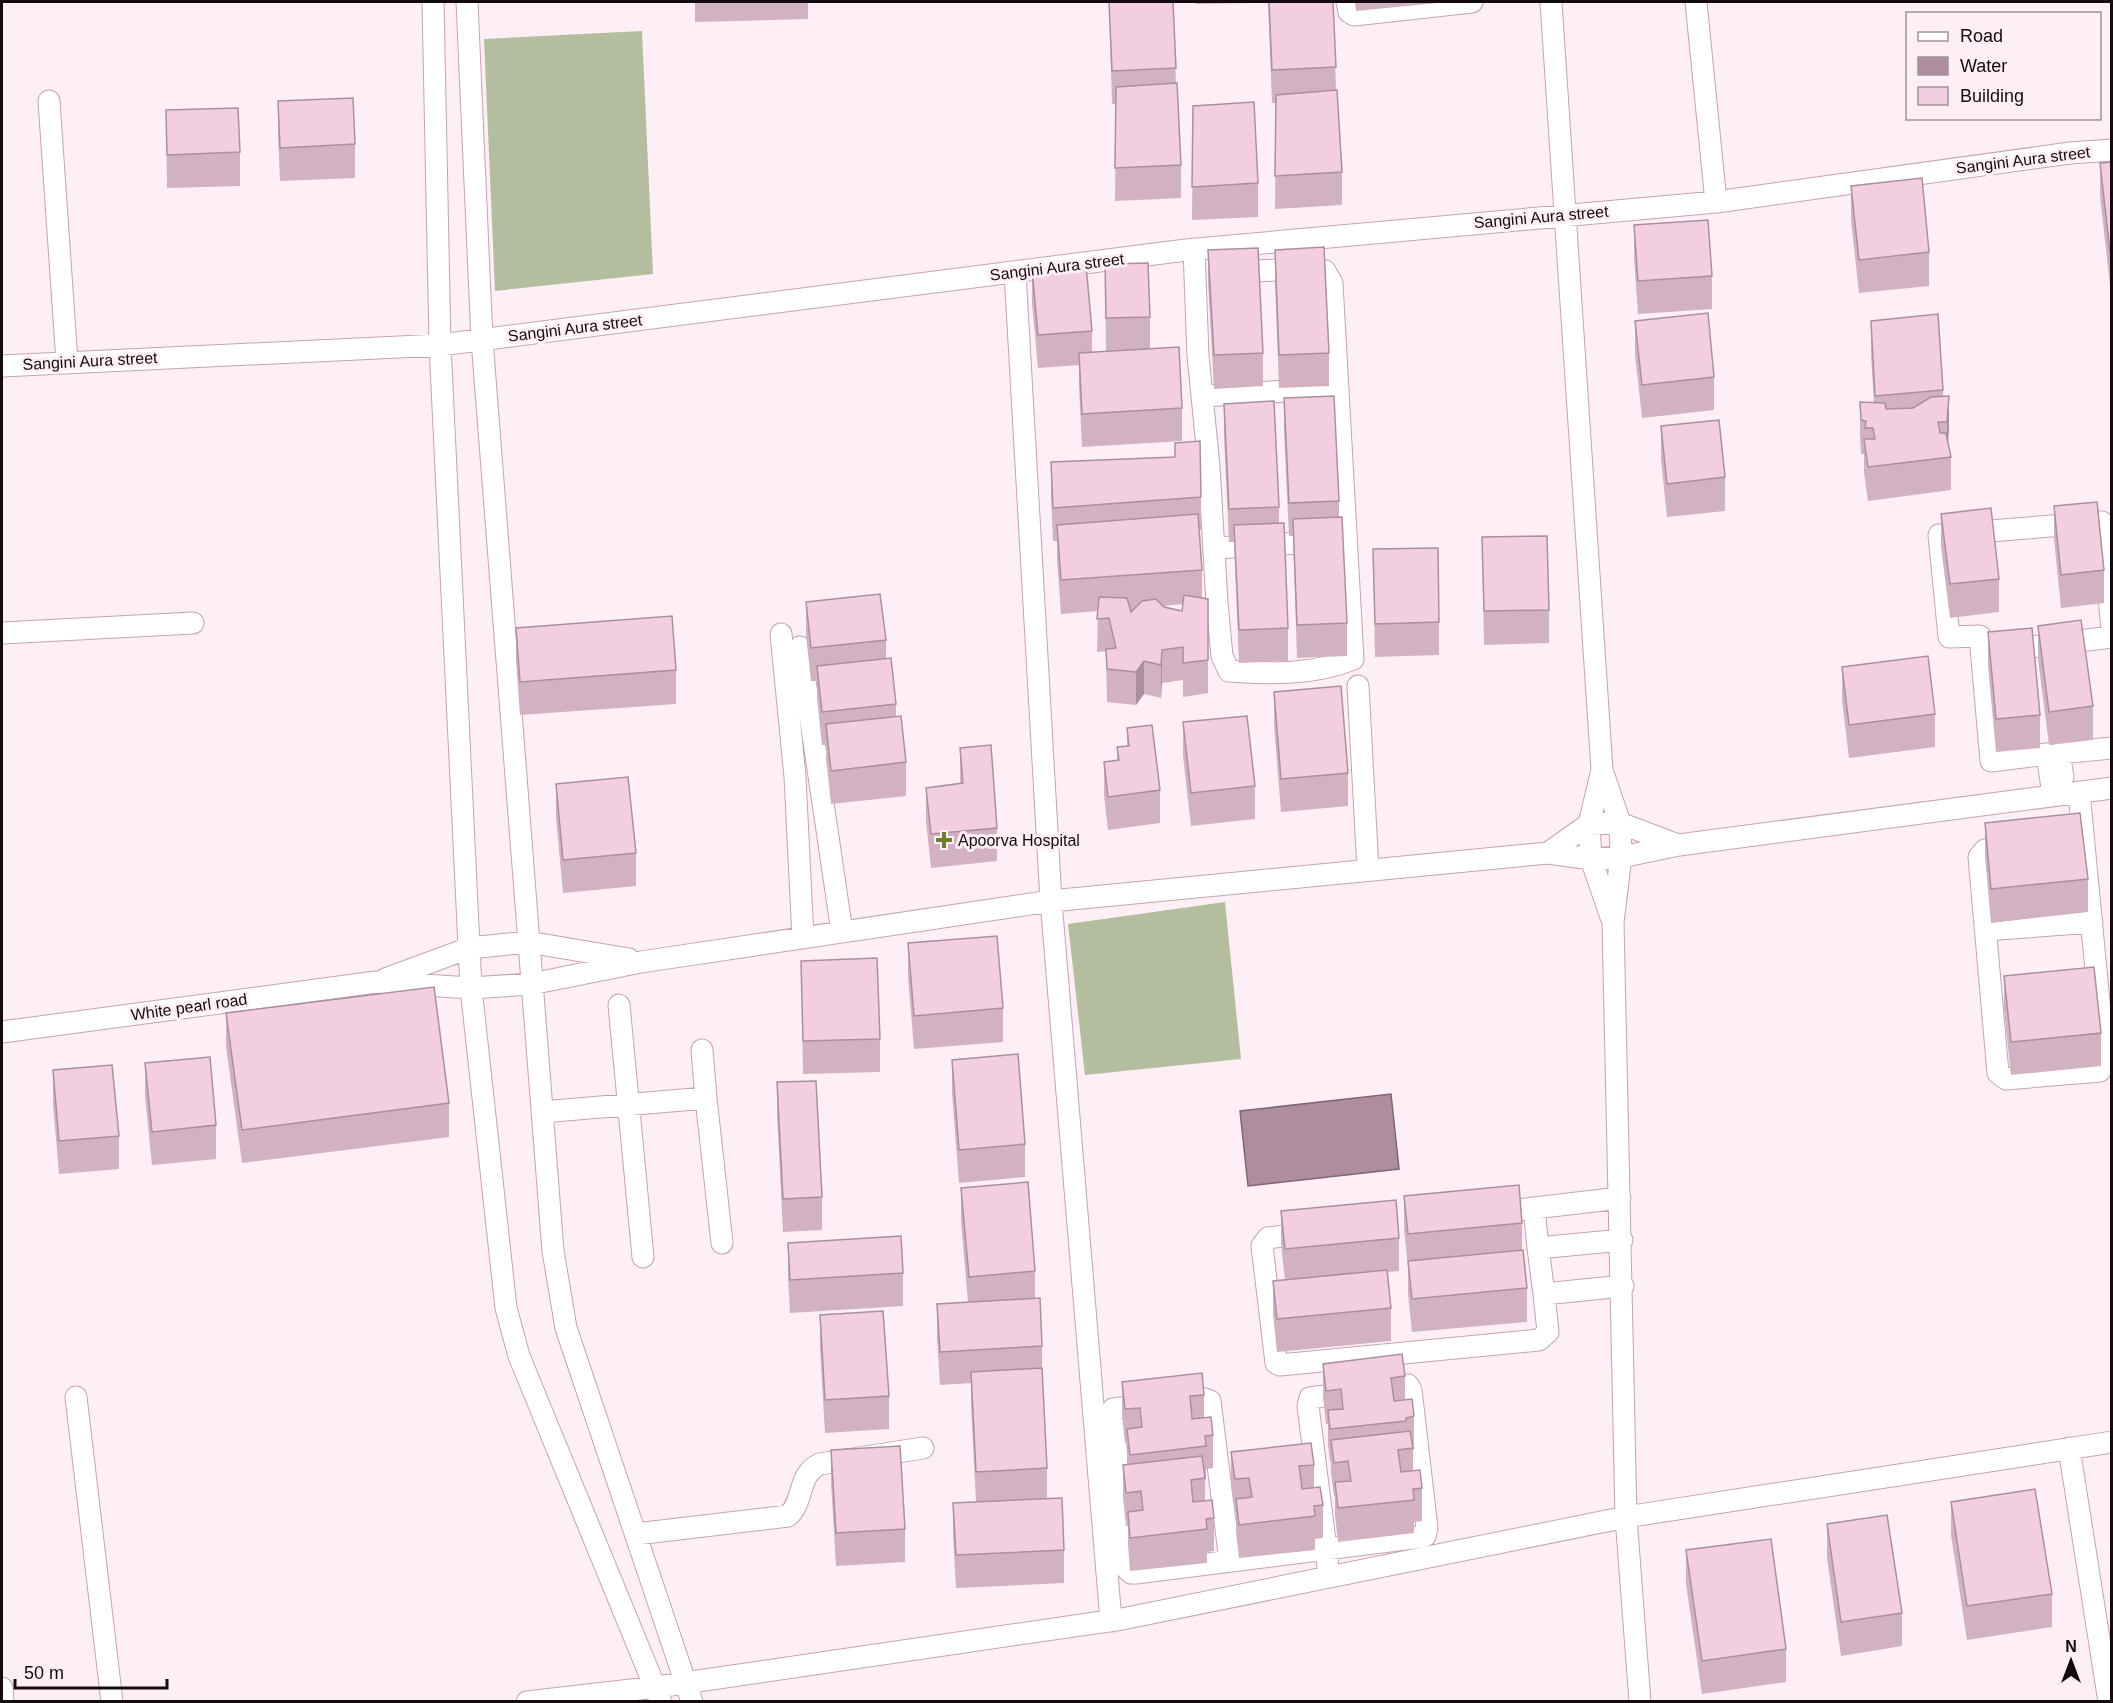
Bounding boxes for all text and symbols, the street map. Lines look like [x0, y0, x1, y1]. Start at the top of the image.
legend [1906, 12, 2101, 120]
text: Road [1960, 26, 2003, 46]
text: Water [1960, 56, 2007, 76]
text: Building [1960, 86, 2024, 106]
street label: Sangini Aura street [1955, 143, 2092, 177]
street label: Sangini Aura street [1473, 203, 1610, 231]
street label: Sangini Aura street [989, 250, 1126, 284]
street label: Sangini Aura street [507, 311, 644, 345]
street label: Sangini Aura street [22, 349, 158, 373]
marker: Apoorva Hospital [935, 831, 953, 849]
place label: Apoorva Hospital [958, 832, 1080, 849]
street label: White pearl road [130, 990, 248, 1024]
north arrow [2041, 1631, 2101, 1691]
text: N [2065, 1638, 2077, 1655]
scale bar [15, 1652, 166, 1690]
text: 50 m [24, 1663, 64, 1683]

